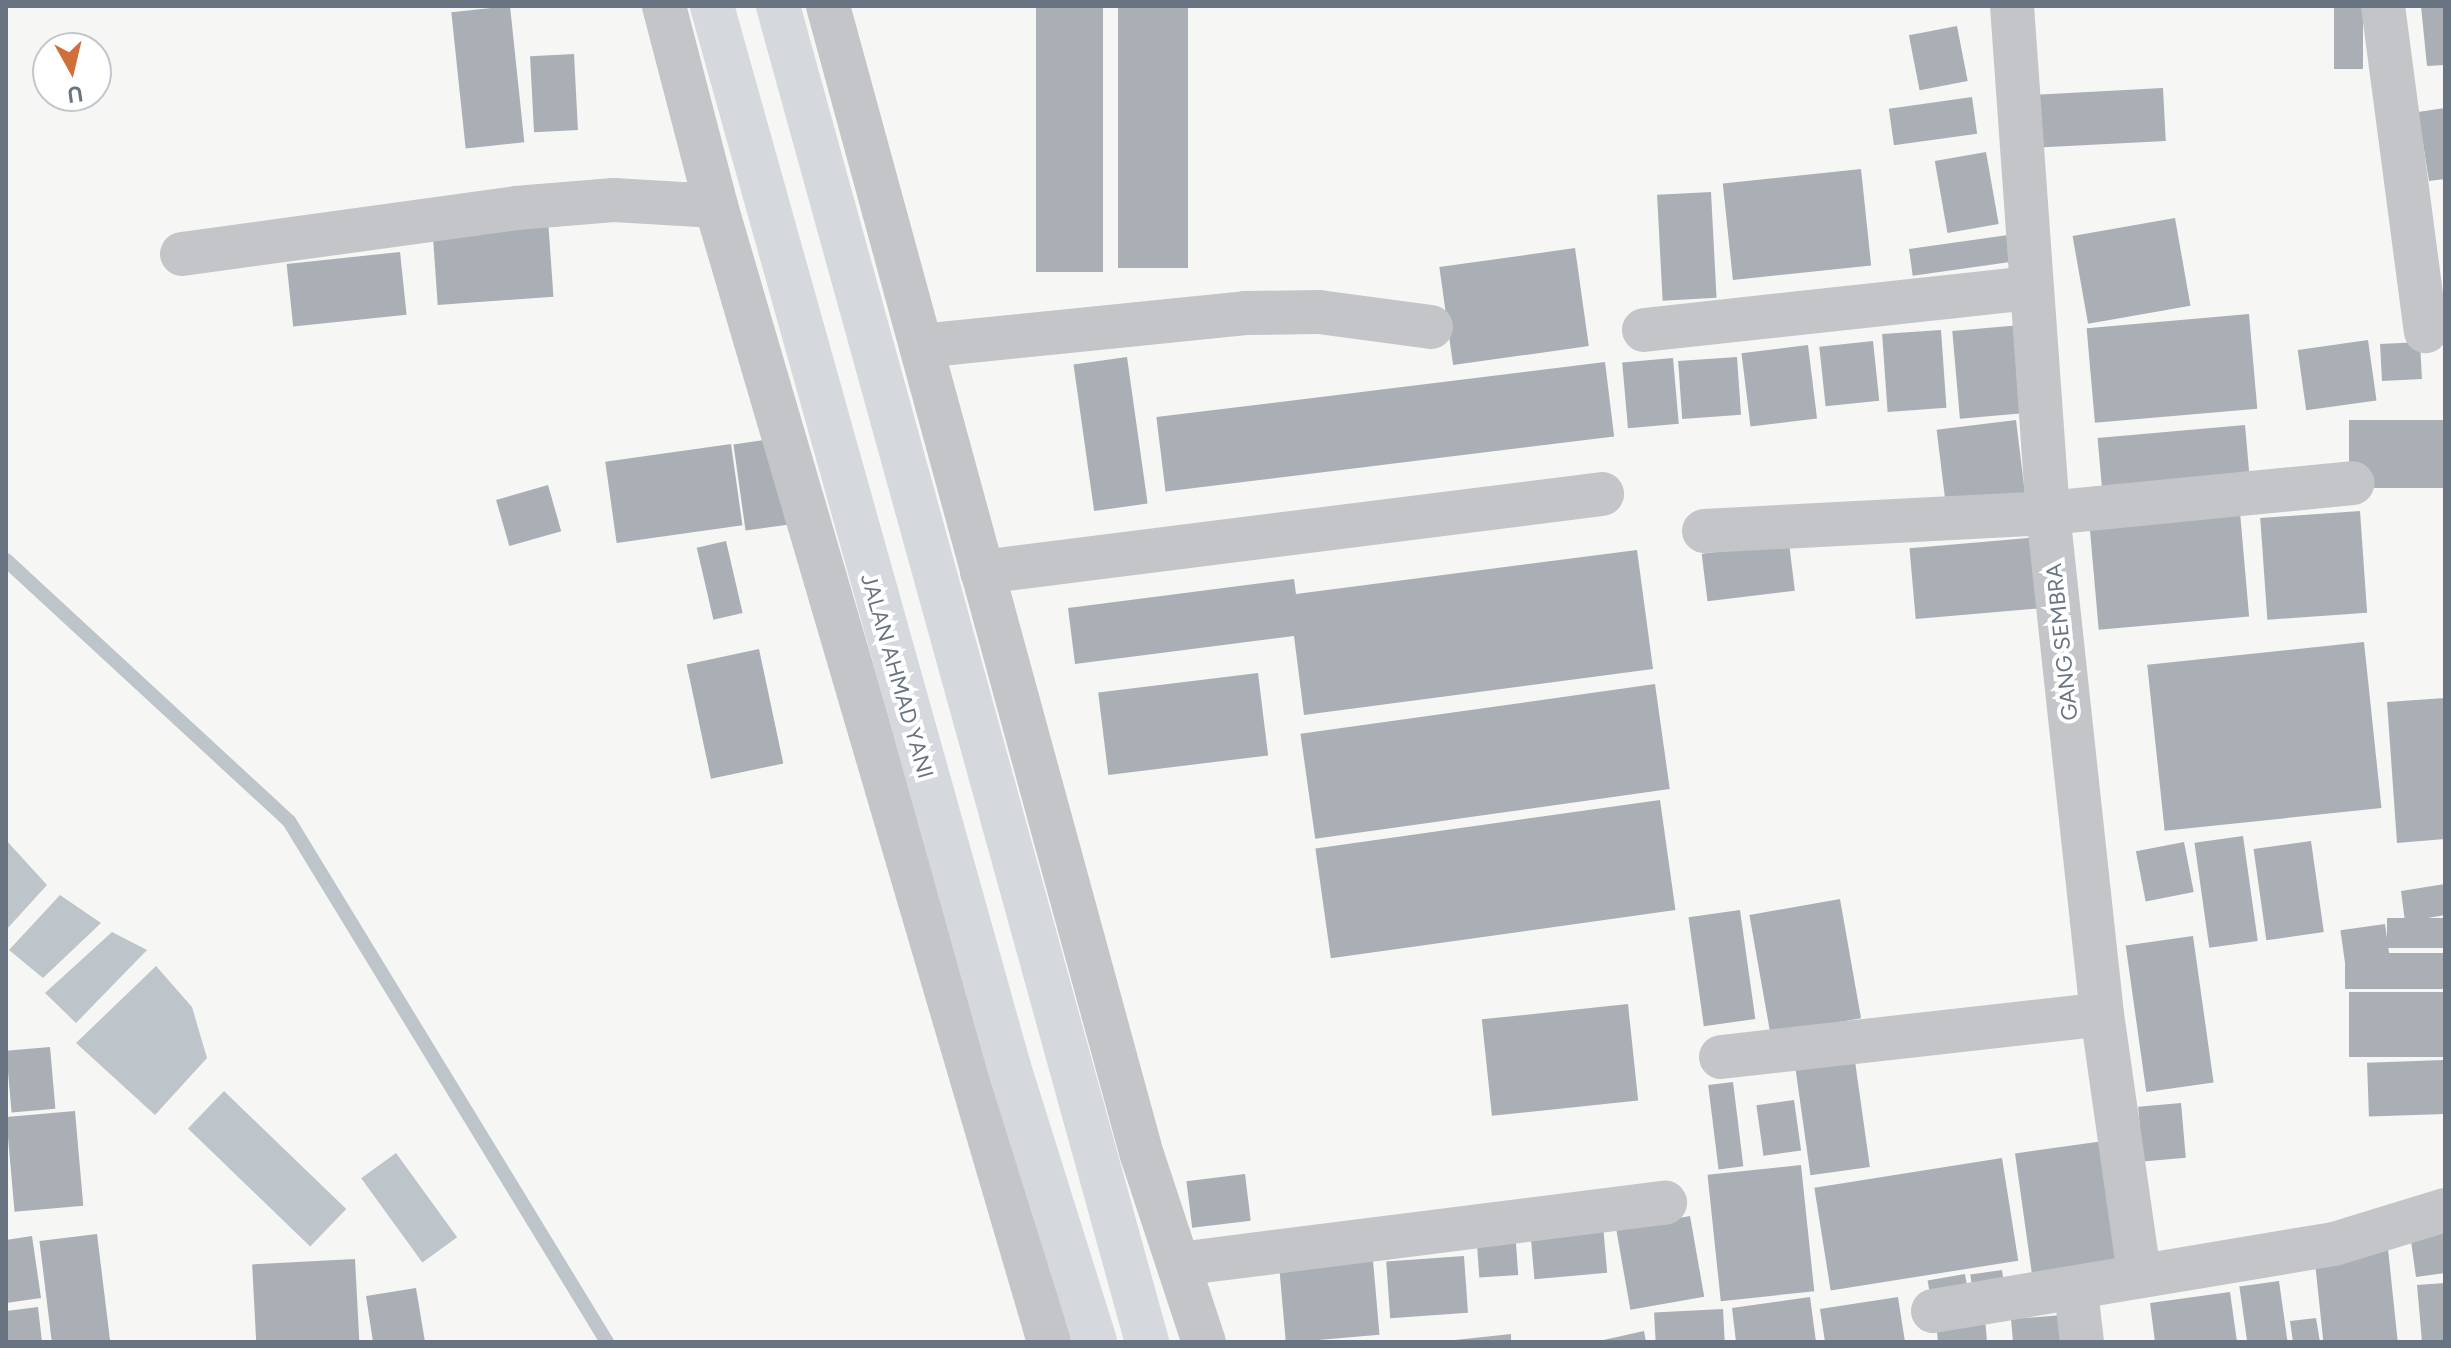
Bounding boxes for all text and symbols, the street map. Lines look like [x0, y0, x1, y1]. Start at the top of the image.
north arrow [32, 32, 112, 112]
text: U [66, 80, 85, 109]
street label: GANG SEMBRA [2041, 562, 2083, 722]
street label: JALAN AHMAD YANI [855, 571, 939, 781]

